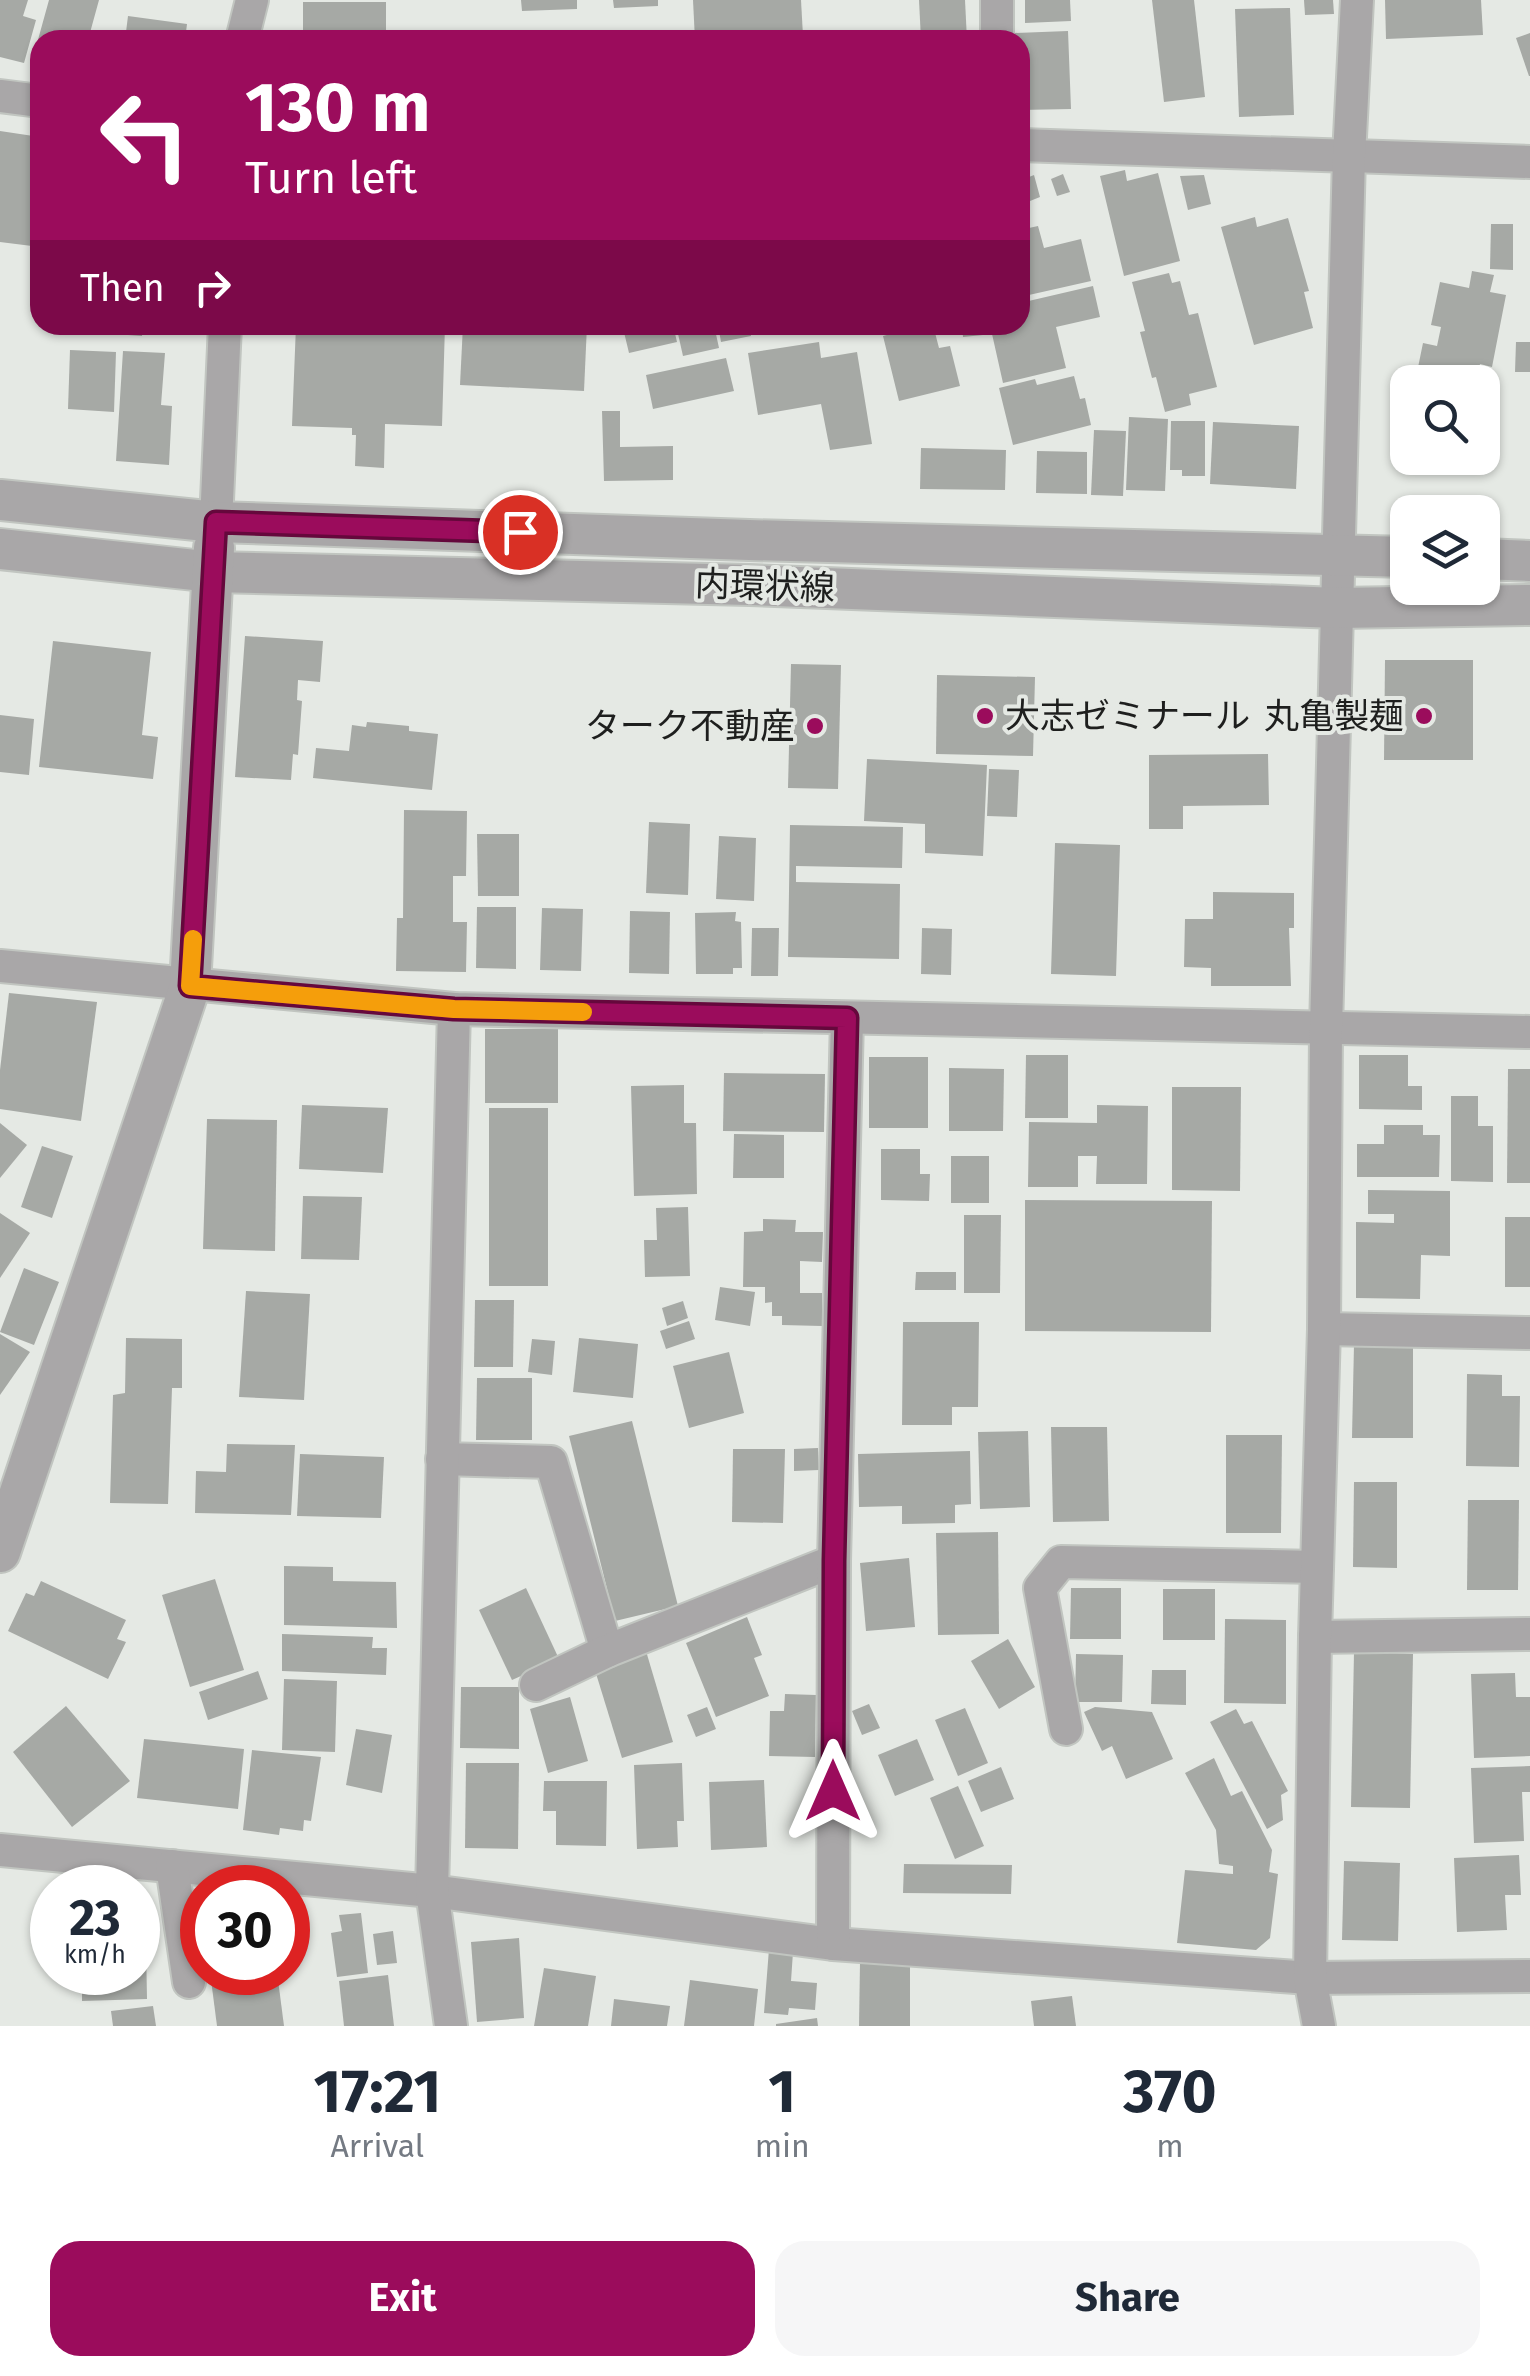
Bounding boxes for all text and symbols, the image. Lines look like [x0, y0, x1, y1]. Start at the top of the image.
text: 130 m [245, 66, 431, 150]
icon: left [80, 70, 210, 200]
text: Turn left [245, 151, 417, 205]
icon: right [185, 260, 240, 315]
text: Then [80, 265, 165, 311]
map controls [1390, 365, 1500, 605]
button: search [1390, 365, 1500, 475]
pin [478, 490, 563, 575]
button: layers [1390, 495, 1500, 605]
icon: arrive [493, 505, 548, 560]
street label: 内環状線 [694, 563, 836, 609]
place label: 大志ゼミナール [1005, 695, 1250, 737]
place label: 丸亀製麺 [1264, 695, 1404, 737]
place label: ターク不動産 [585, 705, 795, 747]
marker: 大志ゼミナール [974, 705, 996, 727]
marker: 丸亀製麺 [1413, 705, 1435, 727]
marker: ターク不動産 [804, 715, 826, 737]
position arrow [781, 1739, 885, 1843]
speed limit sign: 30 [180, 1865, 310, 1995]
text: 23 [69, 1888, 121, 1948]
text: km/h [64, 1940, 126, 1970]
text: 17:21 [313, 2056, 441, 2128]
text: 1 [768, 2056, 796, 2128]
text: 370 [1123, 2056, 1217, 2128]
text: Arrival [330, 2127, 424, 2165]
text: min [755, 2127, 810, 2165]
text: m [1156, 2127, 1184, 2165]
button: Exit [50, 2241, 755, 2356]
button: Share [775, 2241, 1480, 2356]

